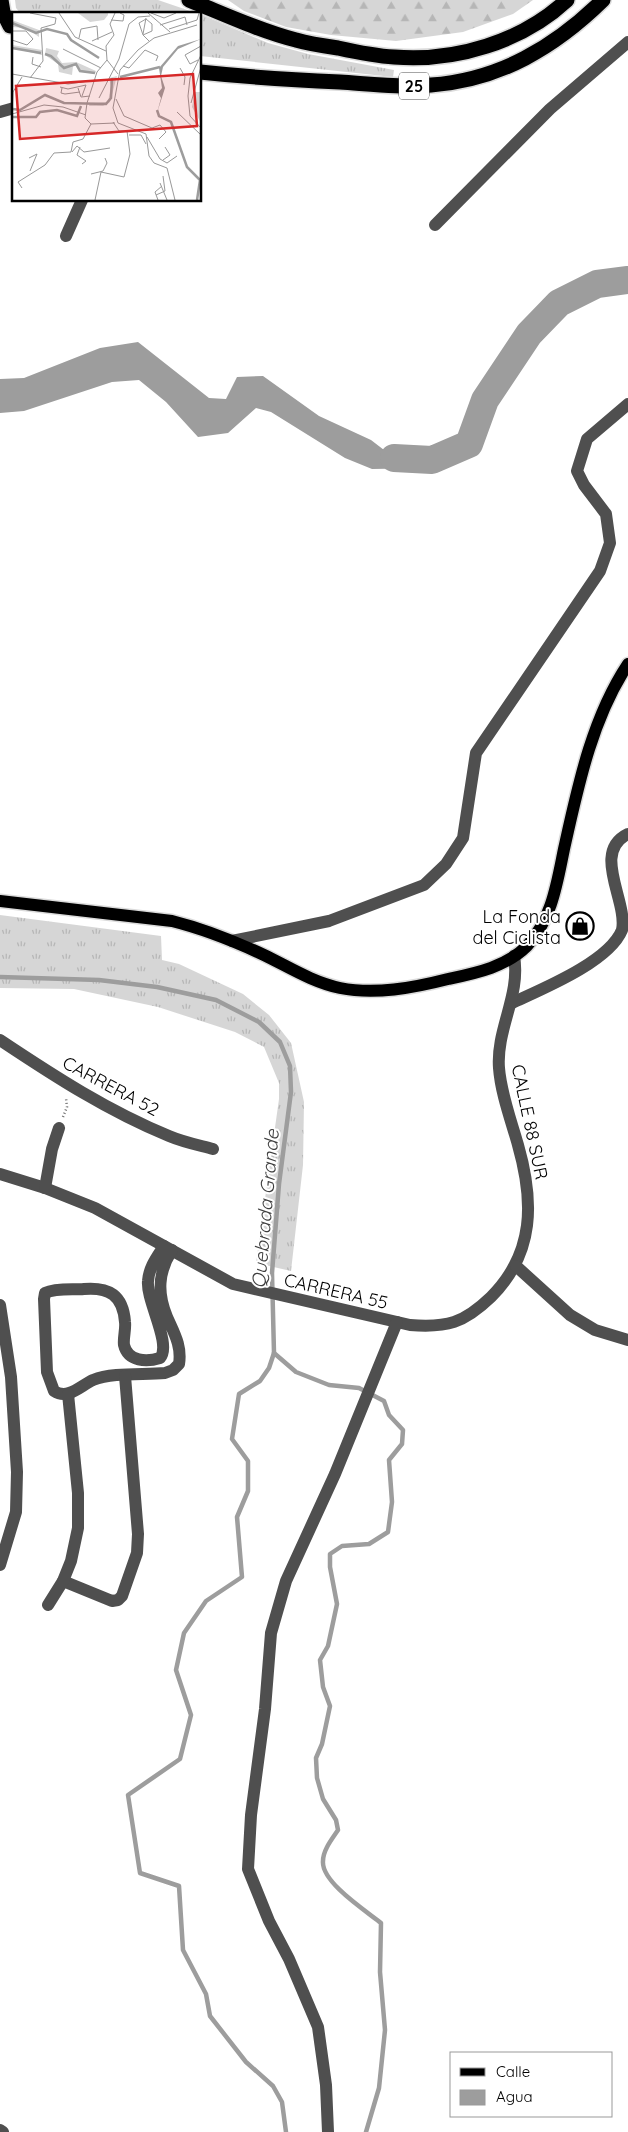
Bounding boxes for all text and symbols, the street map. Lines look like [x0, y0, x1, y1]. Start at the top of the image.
inset map [12, 12, 201, 201]
road number: 25 [399, 72, 429, 100]
place label: La Fonda del Ciclista [472, 905, 561, 949]
shop icon: La Fonda del Ciclista [565, 911, 595, 941]
street label: CARRERA 52 [59, 1051, 163, 1121]
street label: CALLE 88 SUR [507, 1062, 553, 1182]
water label: Quebrada Grande [246, 1127, 284, 1290]
street label: CARRERA 55 [282, 1268, 390, 1314]
legend [450, 2052, 613, 2117]
text: Calle [496, 2062, 530, 2081]
text: Agua [496, 2087, 533, 2106]

